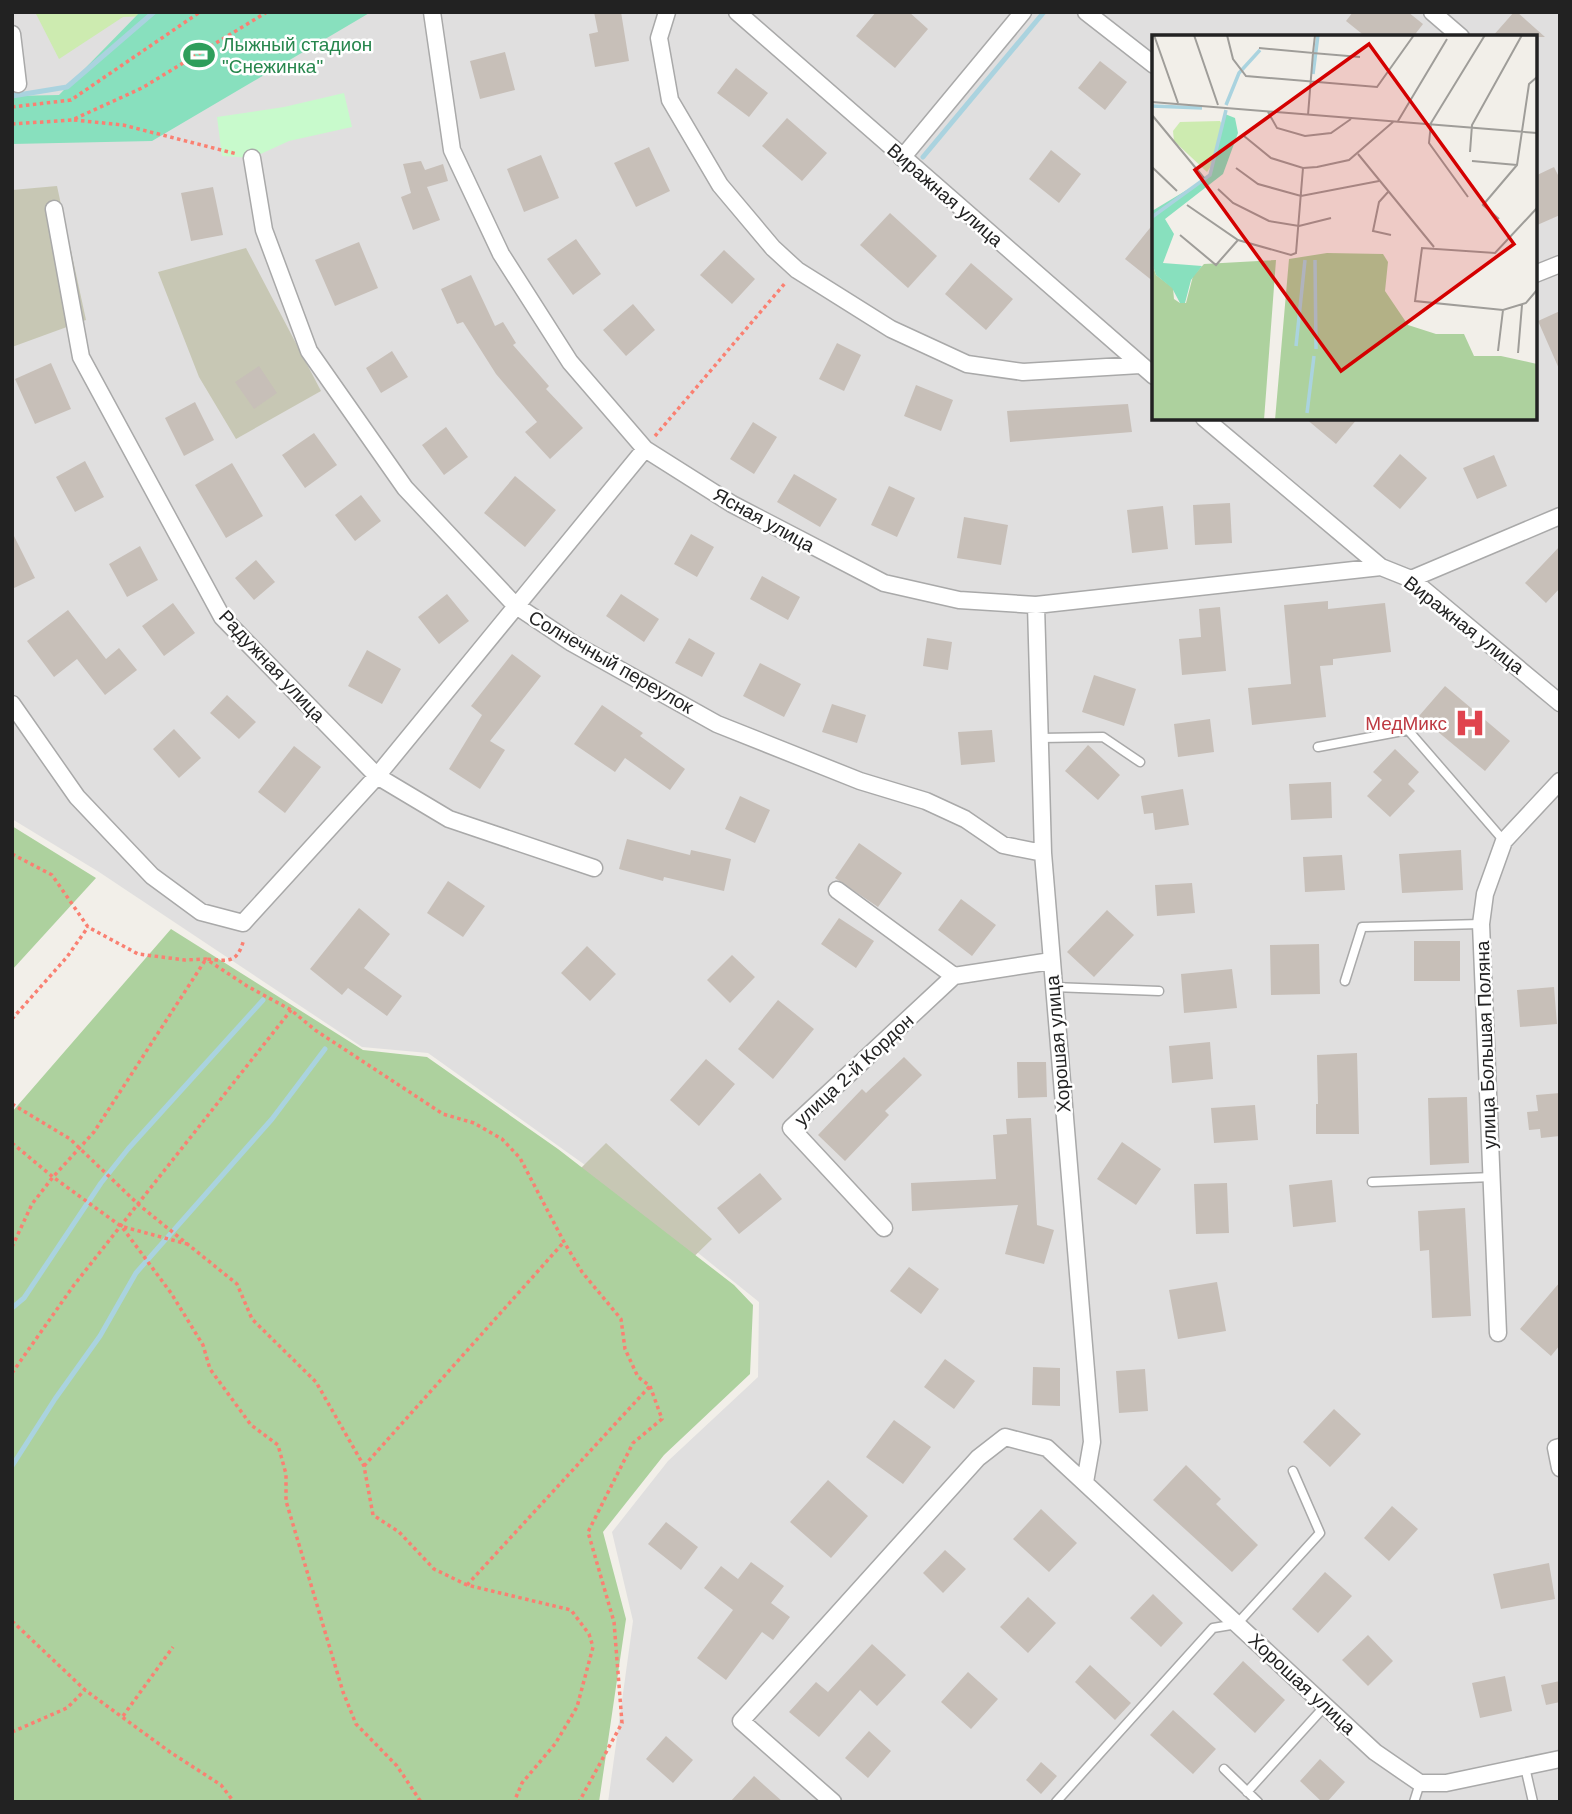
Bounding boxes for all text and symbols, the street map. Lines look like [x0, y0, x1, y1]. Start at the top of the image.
place label: Лыжный стадион "Снежинка" [222, 34, 372, 77]
inset map [1152, 35, 1537, 420]
sports icon: Лыжный стадион "Снежинка" [182, 38, 216, 72]
street label: Виражная улица [883, 139, 1007, 251]
street label: Ясная улица [710, 484, 818, 557]
street label: Виражная улица [1400, 572, 1528, 678]
street label: Радужная улица [215, 606, 329, 726]
street label: Солнечный переулок [525, 606, 698, 718]
hospital icon: МедМикс [1453, 706, 1487, 740]
place label: МедМикс [1365, 713, 1447, 734]
street label: улица Большая Поляна [1472, 940, 1500, 1150]
street label: Хорошая улица [1041, 974, 1074, 1114]
street label: улица 2-й Кордон [790, 1010, 918, 1130]
street label: Хорошая улица [1244, 1629, 1360, 1739]

